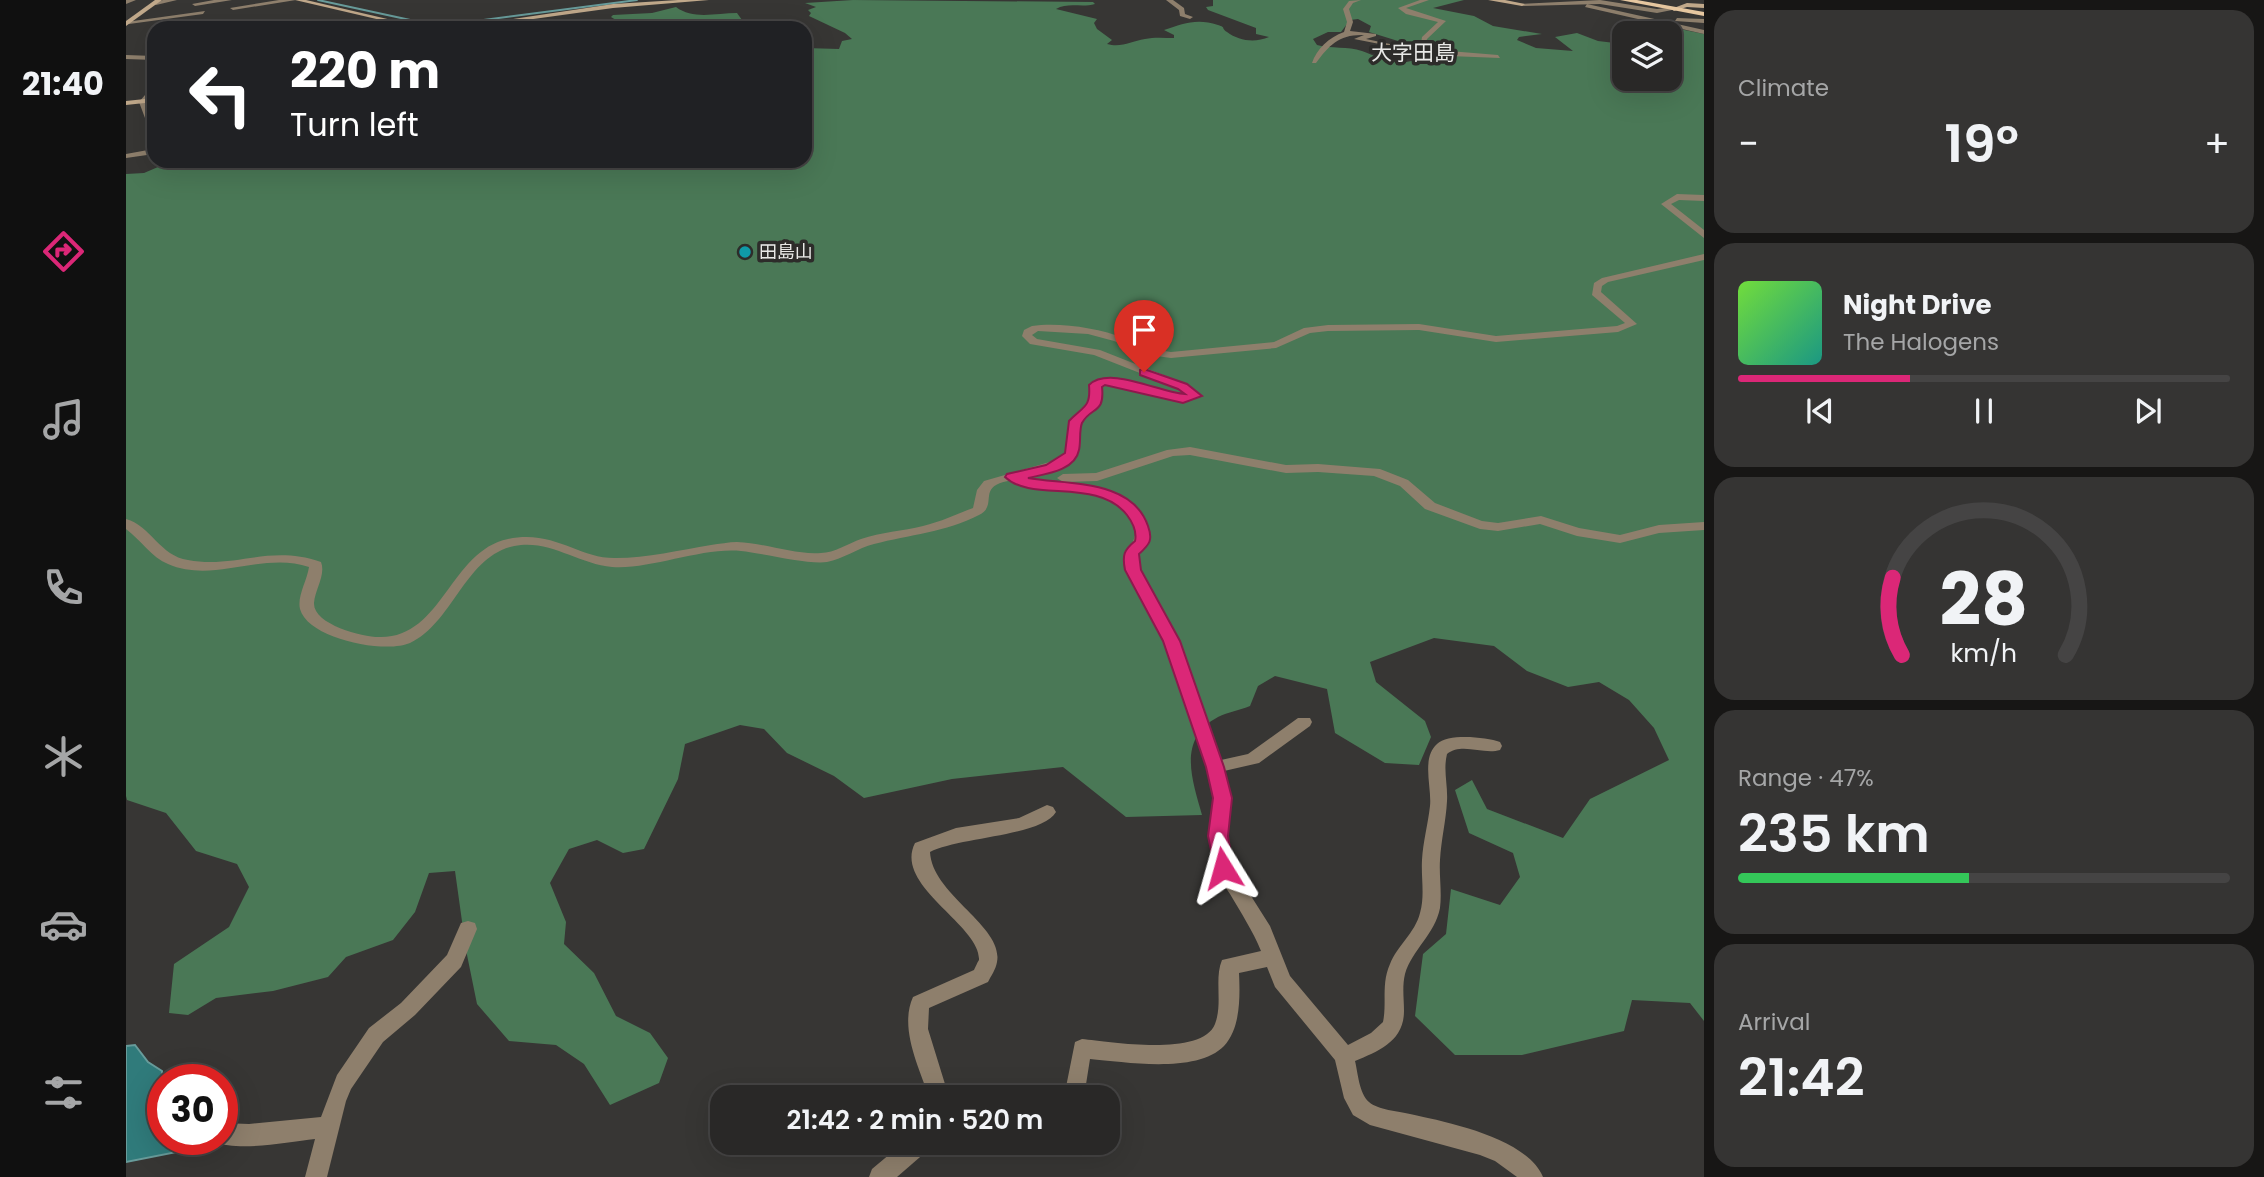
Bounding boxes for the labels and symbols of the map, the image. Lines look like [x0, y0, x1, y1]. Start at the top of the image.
district label: 大字田島 [1371, 38, 1455, 67]
place label: 田島山 [759, 239, 813, 264]
marker: 田島山 [737, 244, 753, 260]
pin [1114, 300, 1174, 372]
position arrow [1186, 831, 1260, 905]
speed limit sign: 30 [147, 1064, 238, 1155]

